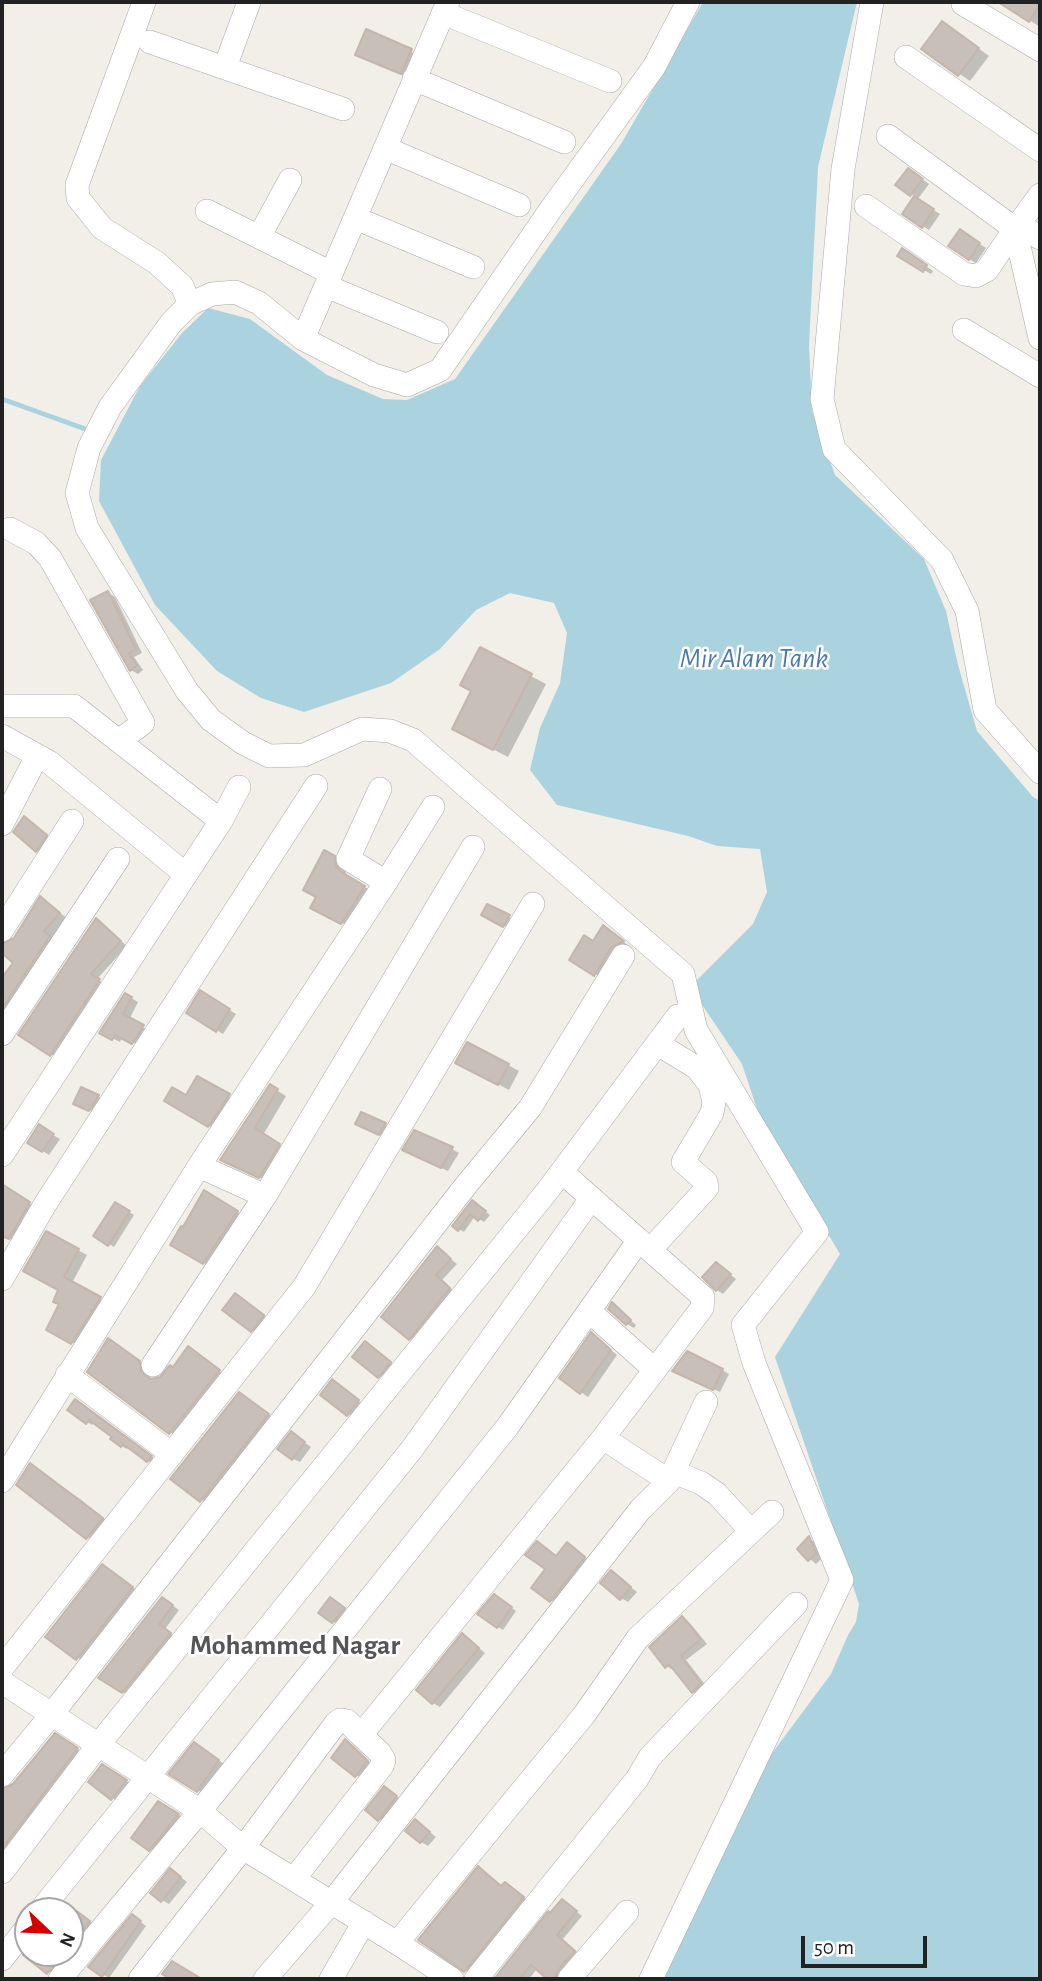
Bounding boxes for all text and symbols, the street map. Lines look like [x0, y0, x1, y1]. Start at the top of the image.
water label: Mir Alam Tank [680, 642, 828, 676]
district label: Mohammed Nagar [190, 1629, 400, 1663]
north arrow [14, 1897, 84, 1967]
scale bar [804, 1922, 930, 1966]
text: N [56, 1930, 78, 1949]
text: 50 m [814, 1937, 854, 1958]

